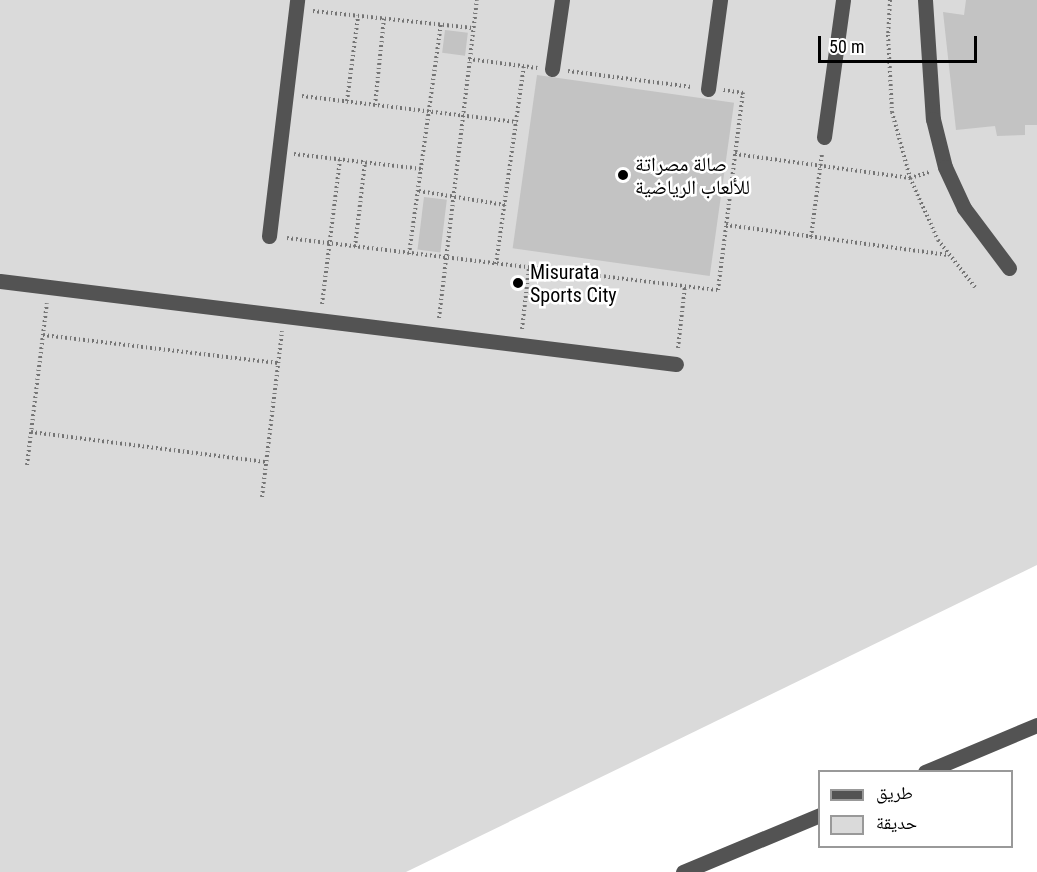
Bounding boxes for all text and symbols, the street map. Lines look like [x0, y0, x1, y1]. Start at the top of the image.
scale bar [821, 24, 980, 62]
text: 50 m [829, 36, 864, 57]
place label: صالة مصراتة للألعاب الرياضية [635, 152, 750, 199]
marker: صالة مصراتة للألعاب الرياضية [616, 168, 630, 182]
place label: Misurata Sports City [530, 260, 617, 307]
marker: Misurata Sports City [511, 276, 525, 290]
legend [818, 770, 1013, 848]
text: طريق [876, 782, 913, 803]
text: حديقة [876, 812, 917, 833]

